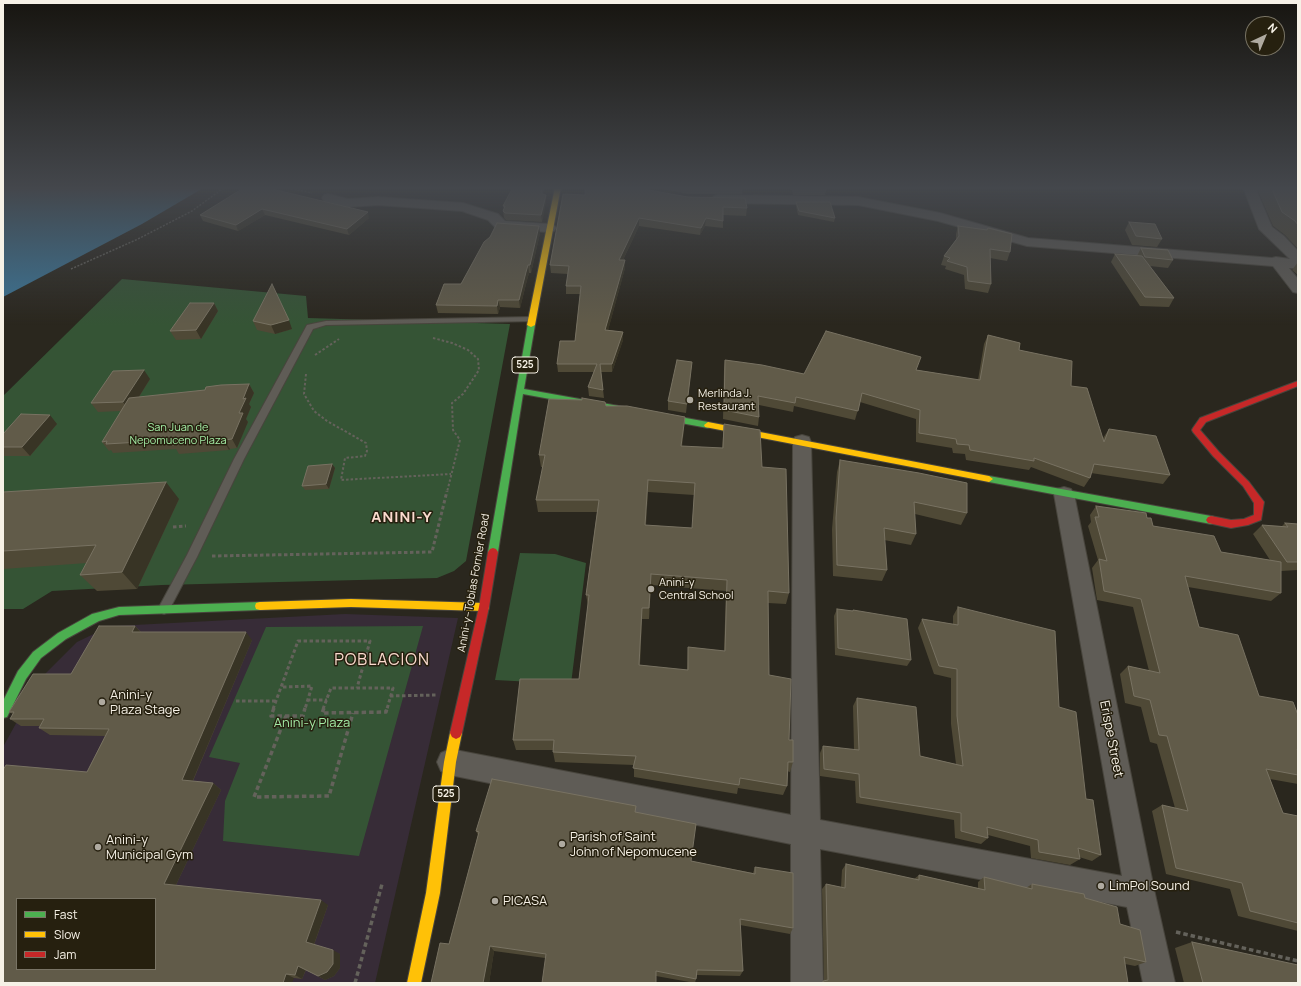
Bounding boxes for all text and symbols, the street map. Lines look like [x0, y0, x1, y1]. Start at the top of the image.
north arrow [1245, 16, 1285, 56]
text: N [1265, 20, 1281, 36]
road number: 525 [512, 357, 538, 373]
place label: Merlinda J. Restaurant [698, 387, 755, 413]
marker: Merlinda J. Restaurant [685, 395, 695, 405]
park label: San Juan de Nepomuceno Plaza [130, 421, 226, 447]
district label: ANINI-Y [371, 509, 433, 527]
street label: Anini-y–Tobias Fornier Road [455, 513, 493, 653]
place label: Anini-y Central School [659, 576, 734, 602]
marker: Anini-y Central School [646, 584, 656, 594]
district label: POBLACION [334, 651, 430, 671]
place label: Anini-y Plaza Stage [110, 687, 180, 718]
marker: Anini-y Plaza Stage [97, 697, 107, 707]
street label: Erispe Street [1096, 699, 1126, 779]
park label: Anini-y Plaza [274, 715, 350, 731]
road number: 525 [433, 786, 459, 802]
place label: Parish of Saint John of Nepomucene [570, 829, 697, 860]
place label: Anini-y Municipal Gym [106, 832, 193, 863]
marker: Parish of Saint John of Nepomucene [557, 839, 567, 849]
marker: Anini-y Municipal Gym [93, 842, 103, 852]
place label: LimPol Sound [1109, 878, 1190, 894]
marker: LimPol Sound [1096, 881, 1106, 891]
place label: PICASA [503, 893, 547, 909]
marker: PICASA [490, 896, 500, 906]
legend [16, 898, 156, 970]
text: Fast [54, 906, 78, 923]
text: Slow [54, 926, 80, 943]
text: Jam [54, 946, 76, 963]

